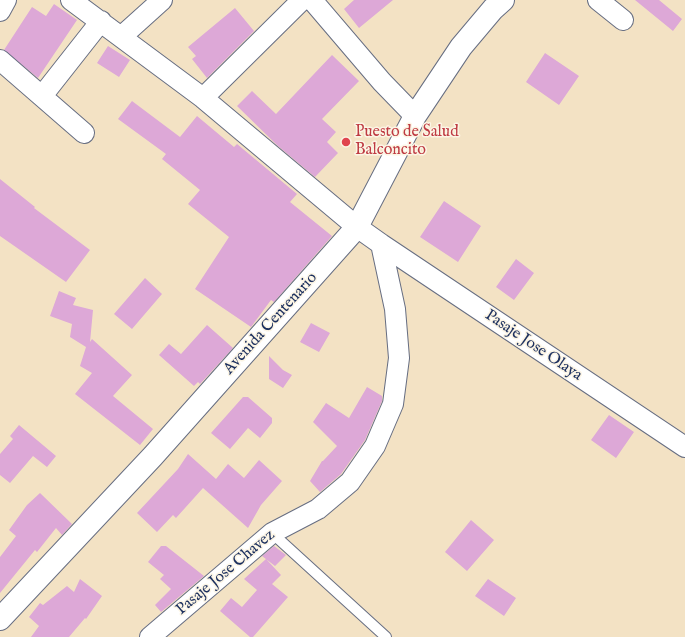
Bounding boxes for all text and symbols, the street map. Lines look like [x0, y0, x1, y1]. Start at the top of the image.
place label: Puesto de Salud Balconcito [355, 123, 459, 161]
marker: Puesto de Salud Balconcito [340, 136, 352, 148]
street label: Avenida Centenario [220, 269, 322, 379]
street label: Pasaje Jose Olaya [481, 306, 585, 386]
street label: Pasaje Jose Chavez [173, 526, 279, 620]

